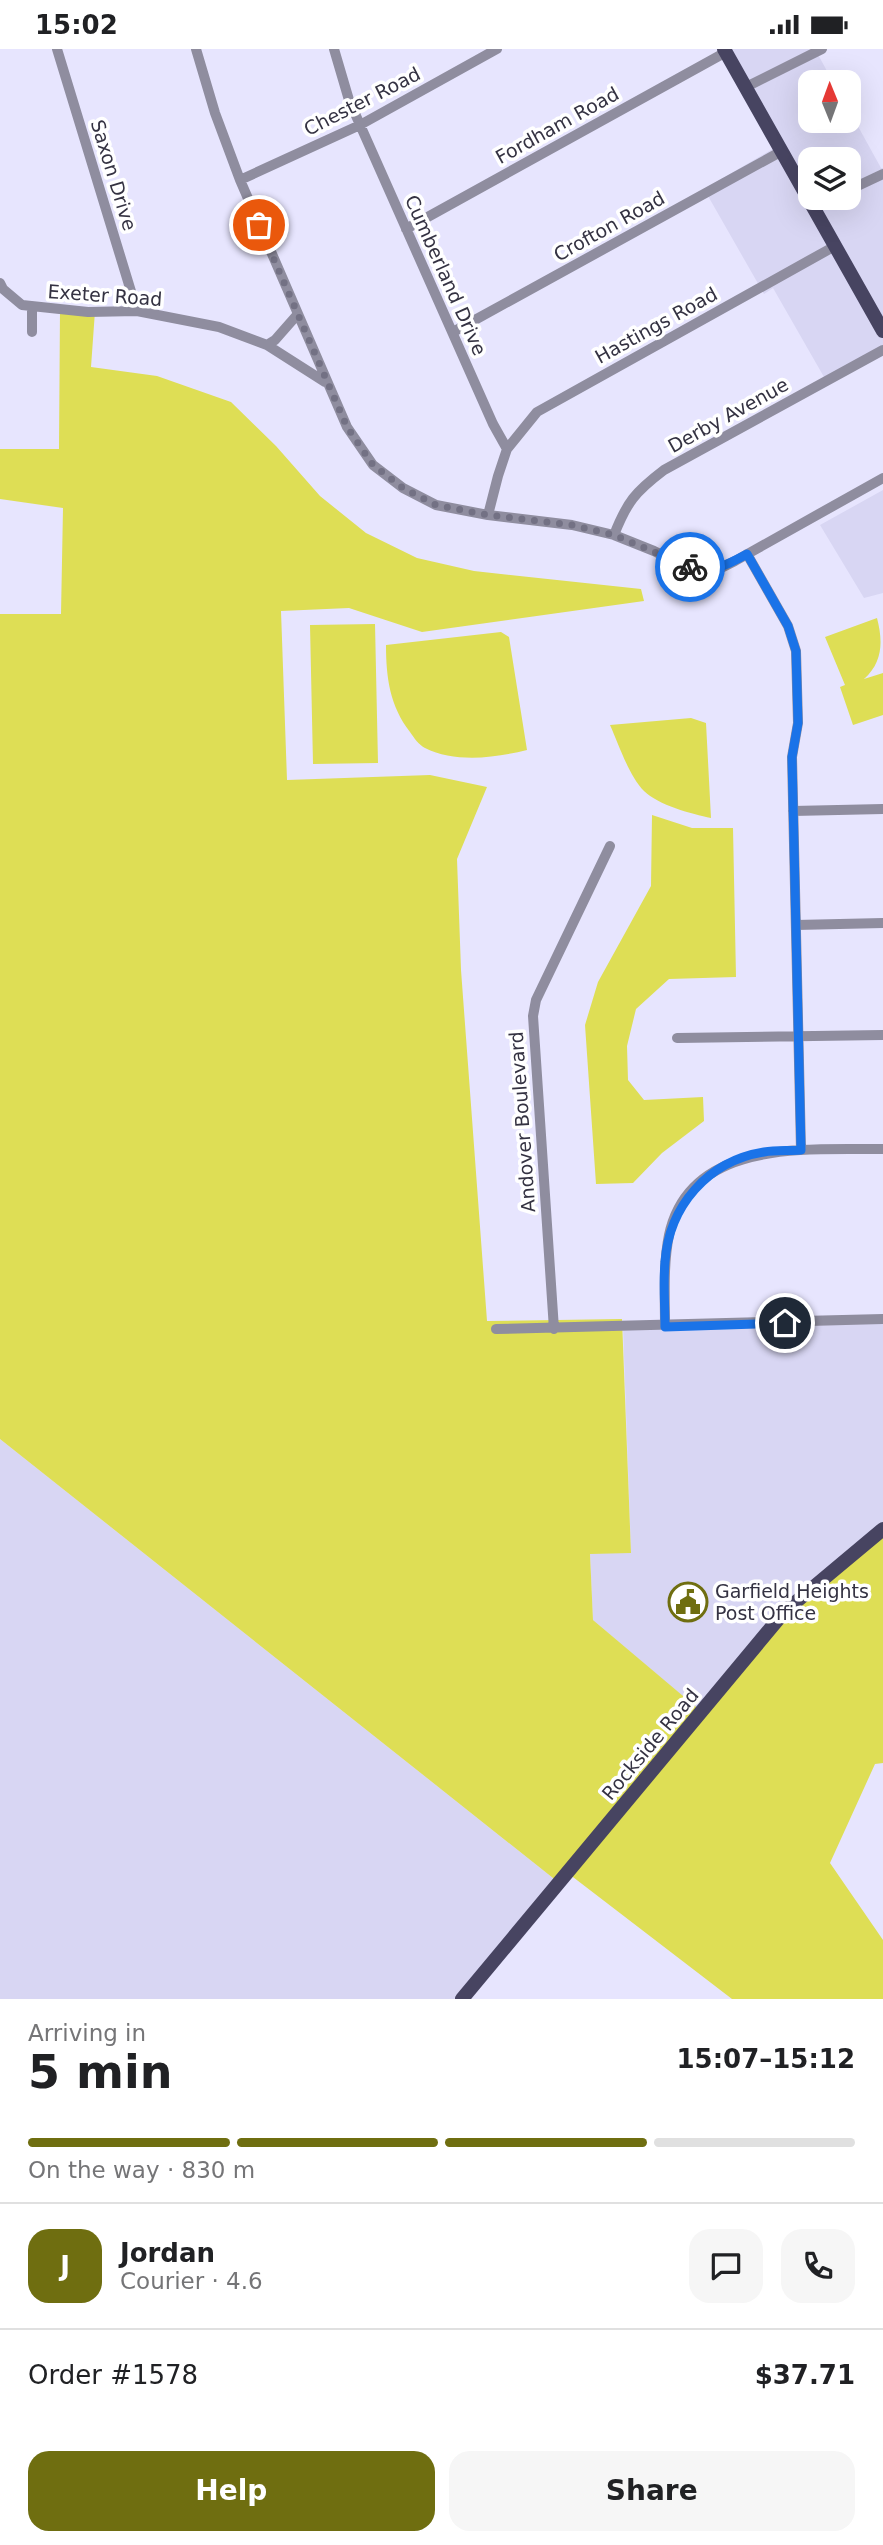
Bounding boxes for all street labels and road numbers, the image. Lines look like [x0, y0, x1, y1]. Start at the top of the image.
street label: Chester Road [300, 62, 424, 140]
street label: Fordham Road [492, 82, 622, 168]
street label: Saxon Drive [87, 117, 141, 233]
street label: Crofton Road [550, 186, 668, 266]
street label: Cumberland Drive [401, 191, 491, 359]
street label: Exeter Road [47, 280, 163, 310]
street label: Hastings Road [591, 282, 721, 368]
street label: Derby Avenue [664, 373, 792, 457]
street label: Andover Boulevard [505, 1031, 539, 1213]
street label: Rockside Road [597, 1684, 703, 1804]

